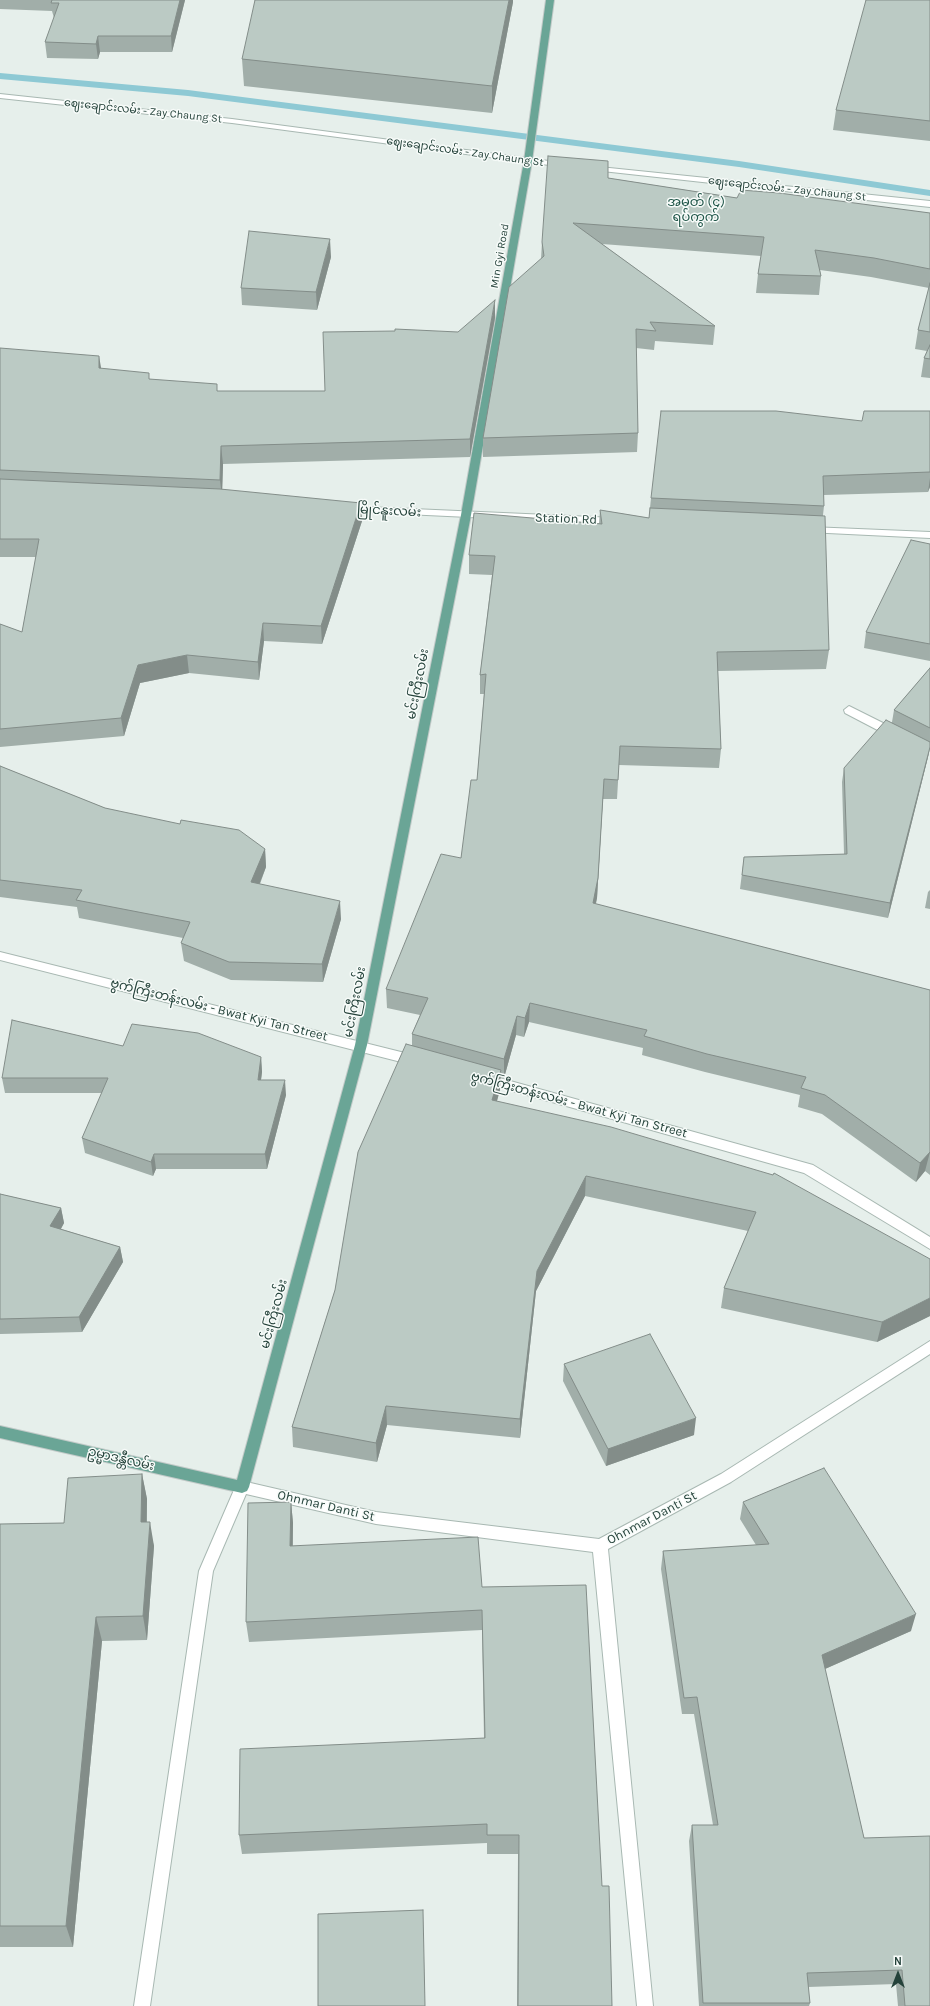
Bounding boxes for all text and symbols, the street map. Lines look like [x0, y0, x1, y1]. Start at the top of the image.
street label: ဈေးချောင်းလမ်း - Zay Chaung St [63, 96, 223, 126]
street label: ဈေးချောင်းလမ်း - Zay Chaung St [386, 134, 544, 170]
street label: ဈေးချောင်းလမ်း - Zay Chaung St [707, 174, 867, 204]
district label: အမှတ် (၄) ရပ်ကွက် [667, 194, 725, 225]
street label: Min Gyi Road [488, 223, 512, 289]
street label: မြိုင်နူးလမ်း [357, 502, 421, 520]
street label: Station Rd [535, 510, 597, 528]
street label: မင်းကြီးလမ်း [403, 647, 433, 721]
street label: မင်းကြီးလမ်း [340, 965, 370, 1039]
street label: ဗွက်ကြီးတန်းလမ်း - Bwat Kyi Tan Street [109, 975, 329, 1045]
street label: ဗွက်ကြီးတန်းလမ်း - Bwat Kyi Tan Street [469, 1069, 689, 1141]
street label: မင်းကြီးလမ်း [257, 1277, 291, 1351]
street label: ဥမ္မာဒန္တီလမ်း [86, 1444, 156, 1474]
street label: Ohnmar Danti St [276, 1487, 376, 1525]
street label: Ohnmar Danti St [604, 1488, 700, 1548]
north arrow [878, 1954, 918, 1994]
text: N [894, 1955, 902, 1968]

